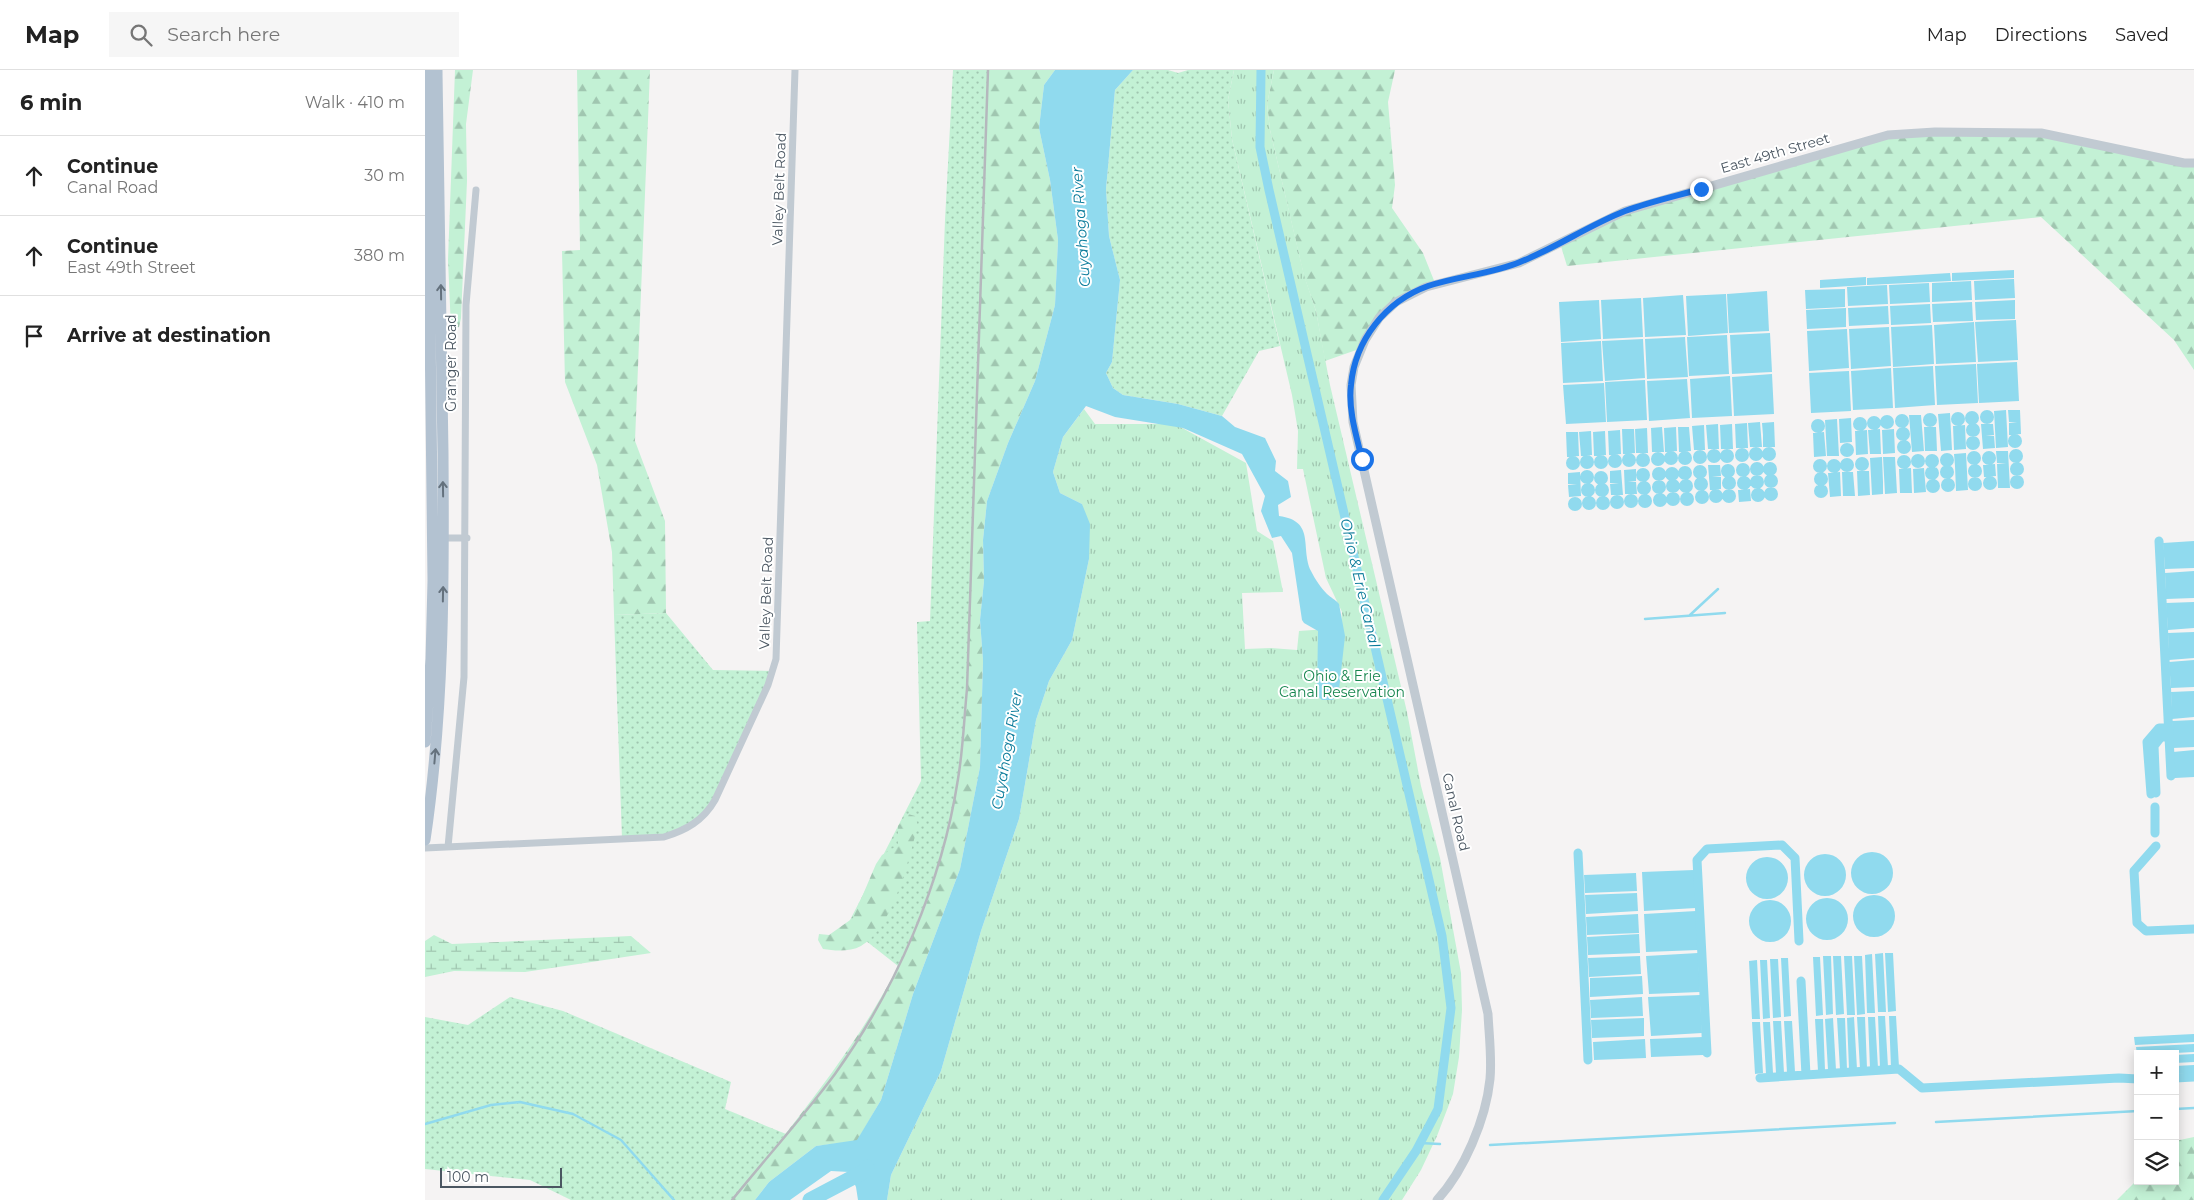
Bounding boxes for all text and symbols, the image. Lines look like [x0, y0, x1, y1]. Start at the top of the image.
search box [109, 12, 459, 57]
text: Map [25, 20, 79, 49]
icon: search [127, 21, 155, 49]
text: Search here [167, 23, 280, 46]
text: Map [1927, 24, 1967, 46]
text: Directions [1995, 24, 2087, 46]
text: Saved [2115, 24, 2169, 46]
text: 6 min [20, 90, 82, 115]
text: Walk · 410 m [305, 93, 405, 112]
street label: East 49th Street [1718, 129, 1832, 177]
street label: Valley Belt Road [768, 132, 790, 246]
text: Continue [67, 155, 158, 178]
icon: ahead [20, 162, 48, 190]
water label: Cuyahoga River [1067, 165, 1094, 288]
text: 30 m [364, 166, 405, 185]
text: Canal Road [67, 178, 158, 197]
route end [1690, 178, 1713, 201]
text: Continue [67, 235, 158, 258]
icon: ahead [20, 242, 48, 270]
text: 380 m [354, 246, 405, 265]
text: East 49th Street [67, 258, 196, 277]
one-way arrow [436, 284, 445, 300]
street label: Granger Road [442, 314, 460, 412]
icon: arrive [20, 322, 48, 350]
text: Arrive at destination [67, 324, 271, 347]
route start [1351, 448, 1374, 471]
one-way arrow [438, 482, 448, 498]
water label: Ohio & Erie Canal [1336, 516, 1385, 649]
street label: Valley Belt Road [755, 536, 777, 650]
one-way arrow [438, 587, 448, 603]
park label: Ohio & Erie Canal Reservation [1279, 667, 1405, 701]
water label: Cuyahoga River [987, 688, 1026, 811]
one-way arrow [430, 749, 440, 765]
street label: Canal Road [1438, 771, 1474, 853]
map controls [2134, 1050, 2179, 1185]
button: + [2134, 1050, 2179, 1095]
button: − [2134, 1095, 2179, 1140]
button: layers [2134, 1140, 2179, 1185]
scale bar [440, 1165, 563, 1188]
text: 100 m [447, 1168, 489, 1186]

